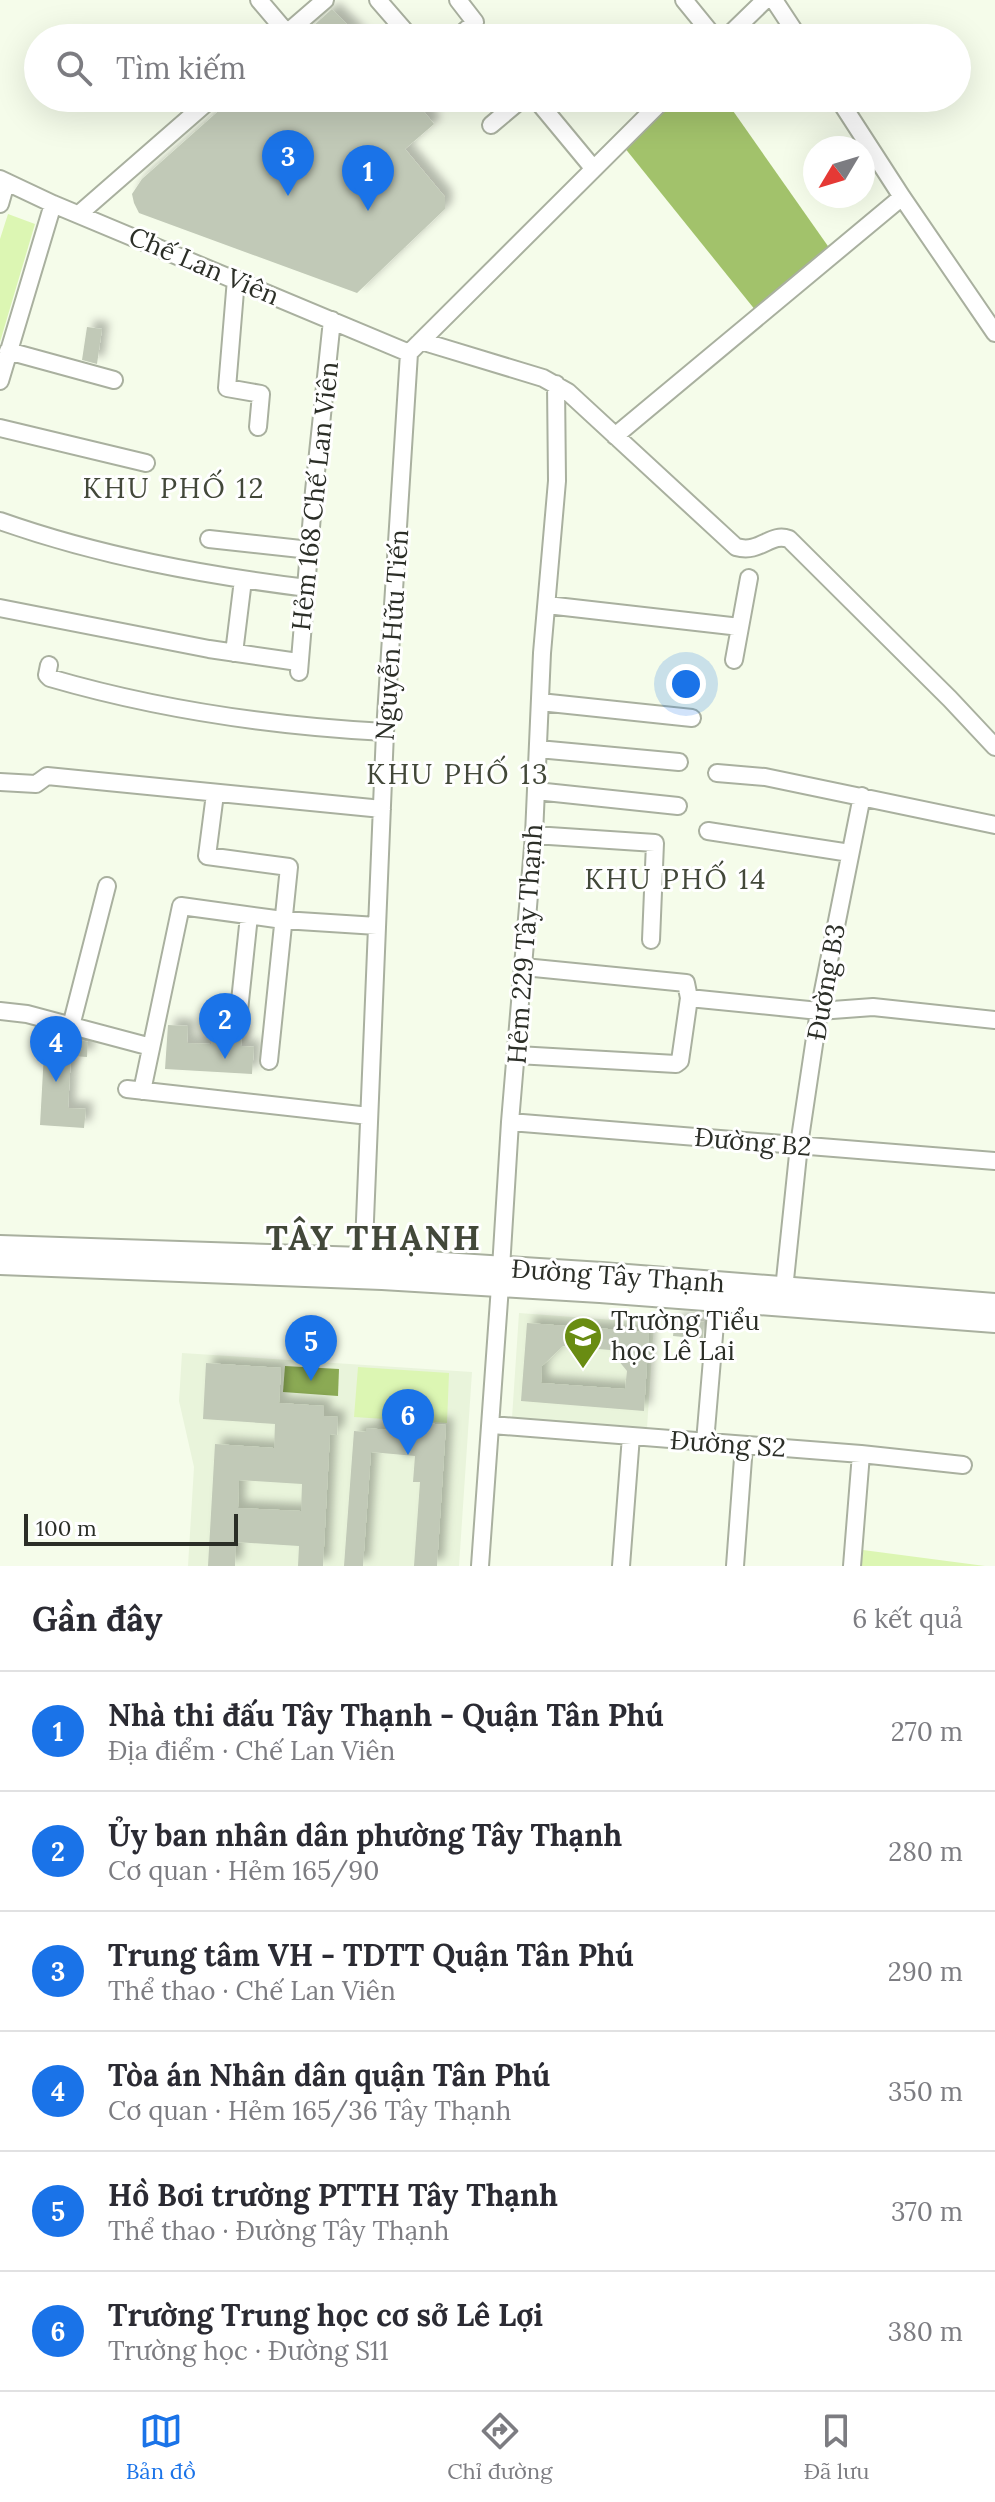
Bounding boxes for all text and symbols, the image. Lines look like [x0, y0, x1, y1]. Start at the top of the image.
search box [24, 24, 971, 112]
icon: search [52, 46, 96, 90]
text: Tìm kiếm [116, 49, 246, 87]
pin: 3 [262, 130, 314, 196]
north arrow [803, 136, 875, 208]
pin: 1 [342, 145, 394, 211]
street label: Chế Lan Viên [124, 219, 284, 312]
street label: Hẻm 168 Chế Lan Viên [284, 360, 345, 632]
district label: KHU PHỐ 12 [83, 469, 265, 506]
street label: Nguyễn Hữu Tiến [368, 528, 415, 742]
your location [666, 664, 706, 704]
district label: KHU PHỐ 13 [366, 755, 550, 792]
street label: Hẻm 229 Tây Thạnh [500, 823, 549, 1065]
district label: KHU PHỐ 14 [584, 860, 768, 897]
street label: Đường B3 [799, 921, 852, 1043]
pin: 2 [199, 993, 251, 1059]
pin: 4 [30, 1016, 82, 1082]
street label: Đường B2 [693, 1120, 813, 1163]
district label: TÂY THẠNH [266, 1216, 482, 1259]
street label: Đường Tây Thạnh [510, 1252, 726, 1299]
place label: Trường Tiểu học Lê Lai [611, 1304, 760, 1367]
pin: 5 [285, 1315, 337, 1381]
school or university icon: Trường Tiểu học Lê Lai [562, 1315, 604, 1370]
pin: 6 [382, 1389, 434, 1455]
street label: Đường S2 [669, 1423, 787, 1464]
scale bar [24, 1510, 238, 1546]
text: 100 m [36, 1514, 97, 1542]
text: Gần đây [32, 1597, 162, 1640]
text: 6 kết quả [852, 1602, 963, 1635]
text: Nhà thi đấu Tây Thạnh - Quận Tân Phú [108, 1696, 664, 1734]
text: 1 [53, 1715, 63, 1748]
text: 270 m [891, 1715, 963, 1748]
text: Địa điểm · Chế Lan Viên [108, 1734, 395, 1767]
text: Ủy ban nhân dân phường Tây Thạnh [108, 1816, 622, 1854]
text: 2 [51, 1835, 65, 1868]
text: 280 m [888, 1835, 963, 1868]
text: Cơ quan · Hẻm 165/90 [108, 1854, 379, 1887]
text: Trung tâm VH - TDTT Quận Tân Phú [108, 1936, 634, 1974]
text: 3 [51, 1955, 65, 1988]
text: 290 m [888, 1955, 963, 1988]
text: Thể thao · Chế Lan Viên [108, 1974, 396, 2007]
text: Tòa án Nhân dân quận Tân Phú [108, 2056, 550, 2094]
text: 4 [51, 2075, 65, 2108]
text: 350 m [888, 2075, 963, 2108]
text: Cơ quan · Hẻm 165/36 Tây Thạnh [108, 2094, 511, 2127]
text: Hồ Bơi trường PTTH Tây Thạnh [108, 2176, 558, 2214]
text: 5 [51, 2195, 65, 2228]
text: 370 m [891, 2195, 963, 2228]
text: Thể thao · Đường Tây Thạnh [108, 2214, 449, 2247]
text: Trường Trung học cơ sở Lê Lợi [108, 2296, 543, 2334]
text: 6 [51, 2315, 65, 2348]
text: 380 m [888, 2315, 963, 2348]
text: Trường học · Đường S11 [108, 2334, 389, 2367]
tab: Bản đồ [126, 2409, 196, 2485]
tab: Chỉ đường [447, 2409, 552, 2485]
tab: Đã lưu [804, 2409, 869, 2485]

